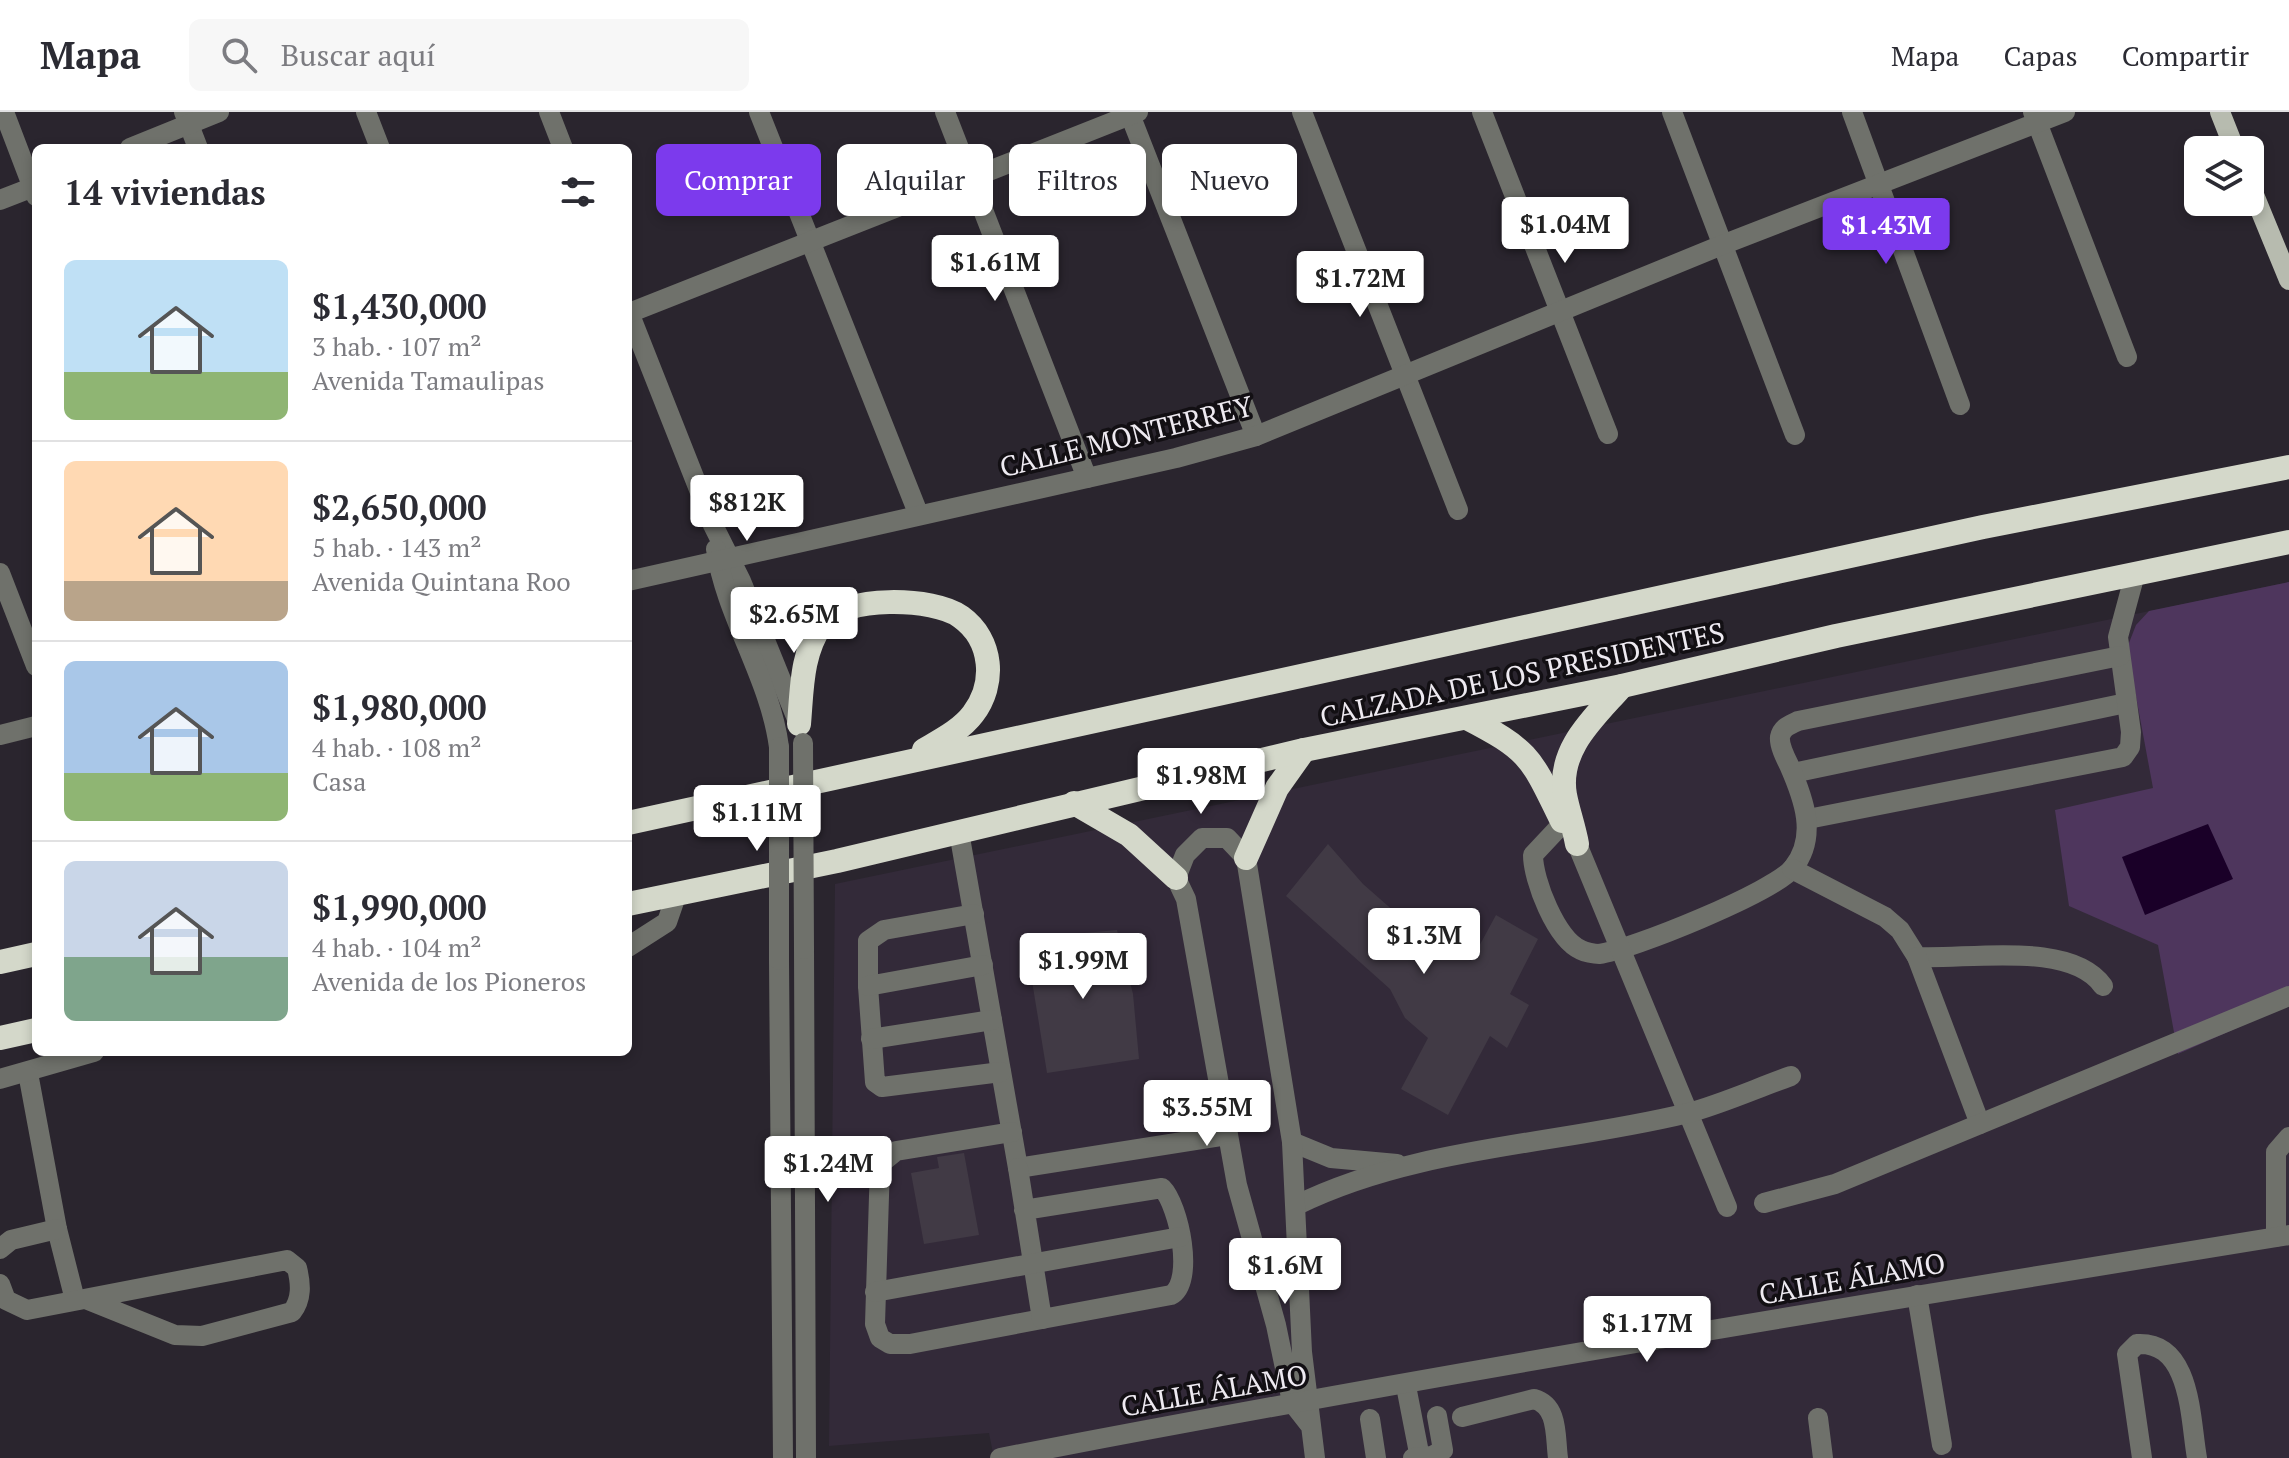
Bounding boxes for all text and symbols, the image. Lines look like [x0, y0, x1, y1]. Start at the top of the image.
search box [189, 19, 749, 91]
text: Mapa [40, 30, 141, 80]
icon: search [217, 33, 261, 77]
text: Buscar aquí [281, 35, 435, 75]
text: Mapa [1891, 37, 1959, 74]
text: Capas [2003, 37, 2078, 74]
text: Compartir [2122, 37, 2249, 74]
map controls [2184, 136, 2264, 216]
button: layers [2184, 136, 2264, 216]
chip: Comprar [656, 144, 821, 216]
chip: Alquilar [837, 144, 993, 216]
chip: Filtros [1009, 144, 1146, 216]
chip: Nuevo [1162, 144, 1297, 216]
text: 14 viviendas [64, 170, 266, 215]
icon: filters [556, 170, 600, 214]
pin: $1.04M [1500, 197, 1630, 265]
pin: $1.43M [1821, 198, 1951, 266]
text: $1.04M [1520, 206, 1610, 240]
text: $1.43M [1841, 207, 1931, 241]
pin: $1.61M [930, 235, 1060, 303]
text: $1.61M [950, 244, 1040, 278]
pin: $1.72M [1295, 251, 1425, 319]
text: $1.72M [1315, 260, 1405, 294]
text: $1,430,000 [312, 284, 487, 329]
icon: home [128, 292, 224, 388]
text: 3 hab. · 107 m² [312, 329, 481, 363]
text: Avenida Tamaulipas [312, 363, 545, 397]
street label: CALLE MONTERREY [996, 386, 1257, 485]
pin: $812K [691, 475, 803, 543]
text: $812K [708, 484, 786, 518]
text: $2,650,000 [312, 485, 487, 530]
icon: home [128, 493, 224, 589]
text: 5 hab. · 143 m² [312, 530, 481, 564]
text: Avenida Quintana Roo [312, 564, 571, 598]
pin: $2.65M [729, 587, 859, 655]
text: $2.65M [749, 596, 839, 630]
street label: CALZADA DE LOS PRESIDENTES [1317, 613, 1727, 735]
text: $1,980,000 [312, 685, 487, 730]
icon: home [128, 693, 224, 789]
text: 4 hab. · 108 m² [312, 730, 481, 764]
pin: $1.98M [1136, 748, 1266, 816]
text: $1.98M [1156, 757, 1246, 791]
text: Casa [312, 764, 366, 798]
pin: $1.11M [692, 785, 822, 853]
text: $1.11M [712, 794, 802, 828]
text: $1,990,000 [312, 885, 487, 930]
icon: home [128, 893, 224, 989]
pin: $1.3M [1368, 908, 1480, 976]
text: $1.3M [1386, 917, 1462, 951]
text: 4 hab. · 104 m² [312, 930, 481, 964]
pin: $1.99M [1018, 933, 1148, 1001]
text: $1.99M [1038, 942, 1128, 976]
text: Avenida de los Pioneros [312, 964, 586, 998]
pin: $3.55M [1142, 1080, 1272, 1148]
text: $3.55M [1162, 1089, 1252, 1123]
pin: $1.24M [763, 1136, 893, 1204]
text: $1.24M [783, 1145, 873, 1179]
pin: $1.6M [1229, 1238, 1341, 1306]
street label: CALLE ÁLAMO [1756, 1243, 1948, 1313]
text: $1.6M [1247, 1247, 1323, 1281]
pin: $1.17M [1582, 1296, 1712, 1364]
text: $1.17M [1602, 1305, 1692, 1339]
street label: CALLE ÁLAMO [1118, 1355, 1310, 1425]

